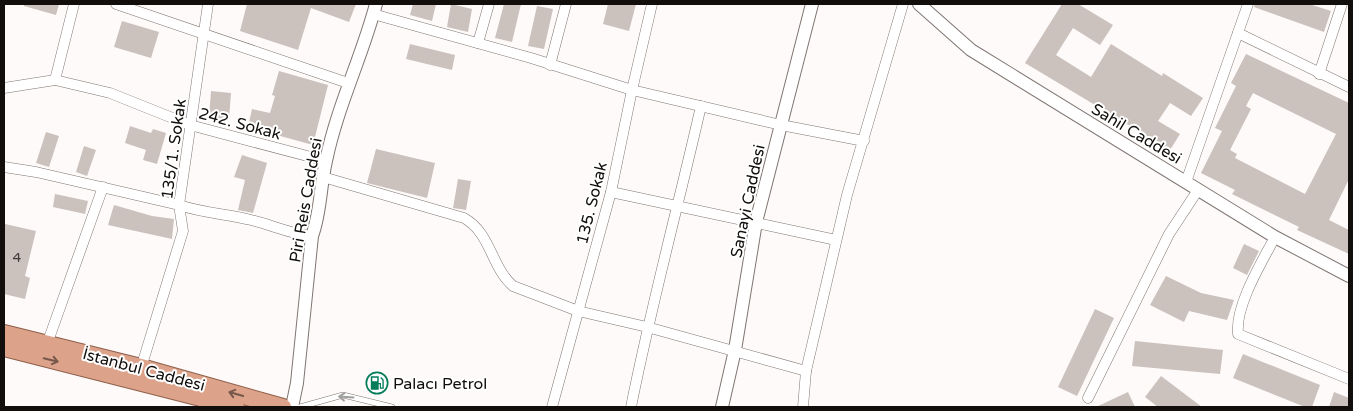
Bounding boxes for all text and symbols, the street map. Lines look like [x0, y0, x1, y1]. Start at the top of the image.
street label: 135/1. Sokak [157, 97, 191, 201]
street label: Sahil Caddesi [1088, 99, 1185, 169]
street label: 242. Sokak [196, 103, 283, 145]
street label: Piri Reis Caddesi [285, 136, 327, 264]
street label: Sanayi Caddesi [726, 143, 770, 260]
street label: 135. Sokak [572, 160, 612, 246]
house number: 4 [13, 249, 22, 266]
street label: İstanbul Caddesi [80, 344, 207, 396]
one-way arrow [43, 356, 59, 365]
fuel station icon: Palacı Petrol [365, 371, 389, 395]
place label: Palacı Petrol [393, 374, 487, 394]
one-way arrow [229, 389, 245, 398]
one-way arrow [338, 393, 354, 402]

